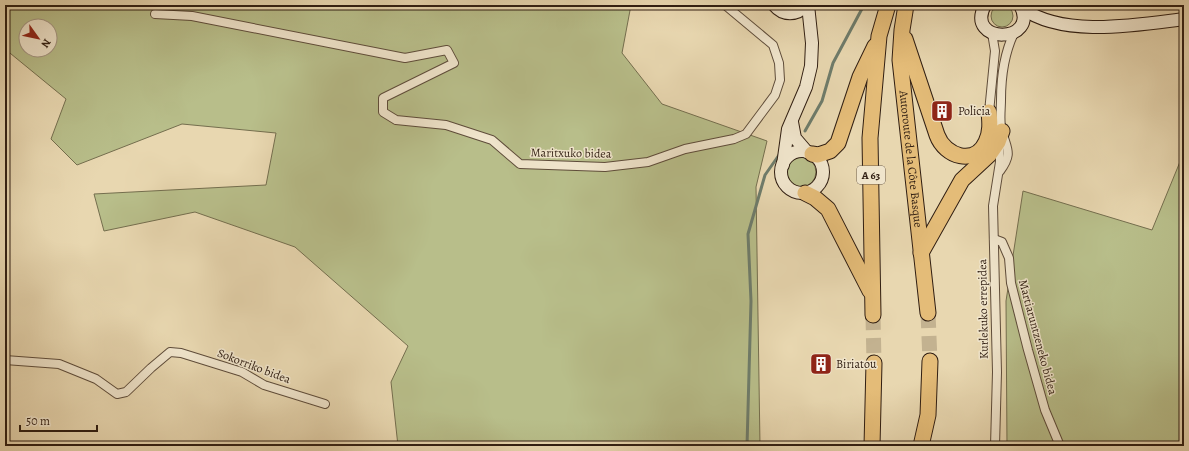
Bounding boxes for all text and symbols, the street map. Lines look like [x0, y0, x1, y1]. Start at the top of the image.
north arrow [18, 18, 58, 58]
text: N [37, 36, 54, 51]
street label: Autoroute de la Côte Basque [895, 89, 926, 228]
building icon: Policia [929, 98, 955, 124]
place label: Policia [958, 103, 991, 119]
street label: Maritxuko bidea [530, 144, 612, 162]
road number: A 63 [857, 166, 885, 184]
street label: Kurlekuko errepidea [974, 258, 992, 359]
street label: Martiaruntzeneko bidea [1015, 278, 1061, 397]
street label: Sokorriko bidea [215, 345, 293, 387]
building icon: Biriatou [808, 351, 834, 377]
place label: Biriatou [836, 356, 877, 372]
scale bar [20, 407, 97, 433]
text: 50 m [26, 413, 50, 429]

